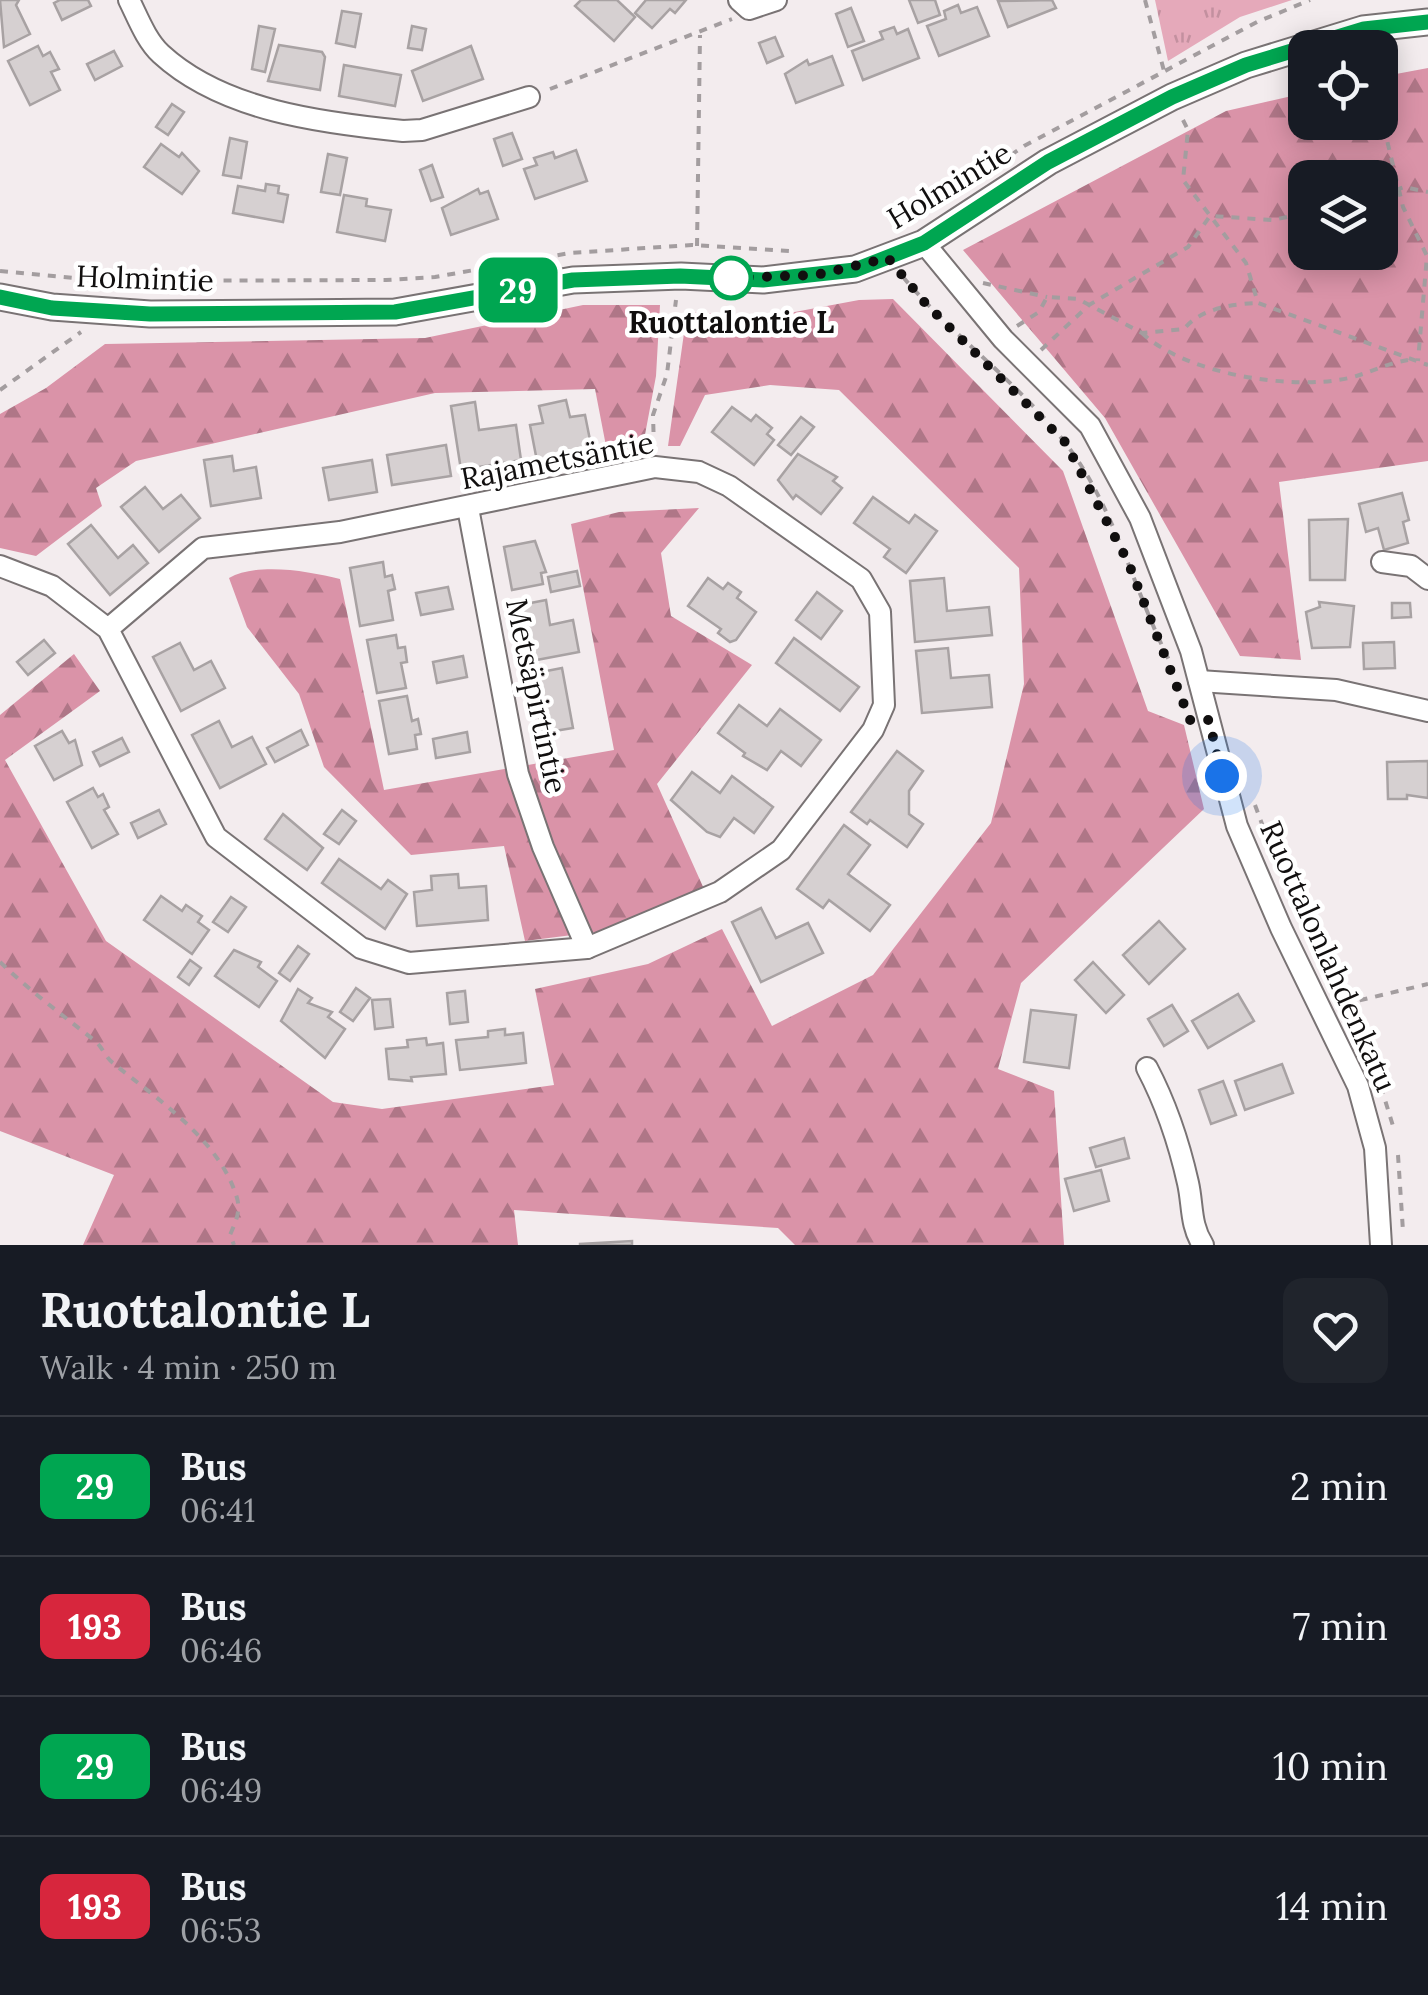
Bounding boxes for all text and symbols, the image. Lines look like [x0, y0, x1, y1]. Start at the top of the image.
map controls [1288, 30, 1398, 270]
button: locate [1288, 30, 1398, 140]
street label: Holmintie [880, 133, 1018, 237]
button: layers [1288, 160, 1398, 270]
street label: Holmintie [75, 257, 215, 299]
marker: Ruottalontie L [710, 257, 752, 299]
line badge: 29 [473, 258, 563, 322]
text: 29 [499, 268, 537, 313]
place label: Ruottalontie L [628, 303, 834, 341]
street label: Rajametsäntie [457, 423, 657, 498]
street label: Metsäpirtintie [498, 595, 576, 797]
your location [1197, 751, 1247, 801]
street label: Ruottalonlahdenkatu [1252, 815, 1406, 1097]
button: heart [1283, 1278, 1388, 1383]
text: Ruottalontie L [40, 1279, 370, 1340]
text: Walk · 4 min · 250 m [40, 1347, 337, 1388]
text: Bus [180, 1442, 247, 1490]
text: 2 min [1290, 1462, 1388, 1510]
text: 29 [76, 1464, 114, 1509]
text: 06:41 [180, 1490, 255, 1531]
text: Bus [180, 1582, 247, 1630]
text: 7 min [1293, 1602, 1388, 1650]
text: 193 [68, 1604, 122, 1649]
text: 06:46 [180, 1630, 262, 1671]
text: Bus [180, 1722, 247, 1770]
text: 10 min [1273, 1742, 1388, 1790]
text: 29 [76, 1744, 114, 1789]
text: 06:49 [180, 1770, 262, 1811]
text: Bus [180, 1862, 247, 1910]
text: 14 min [1276, 1882, 1388, 1930]
text: 193 [68, 1884, 122, 1929]
text: 06:53 [180, 1910, 262, 1951]

